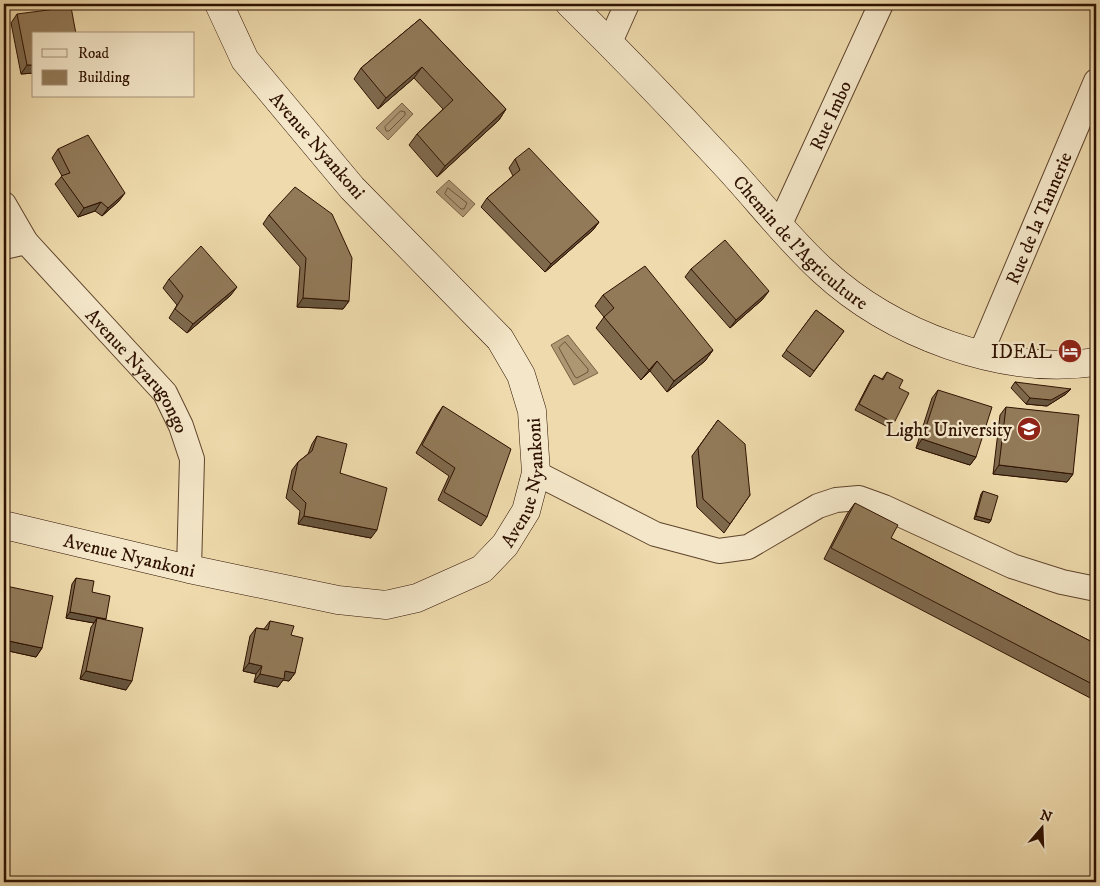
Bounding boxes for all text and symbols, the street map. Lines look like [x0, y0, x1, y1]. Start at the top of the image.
legend [32, 32, 195, 98]
text: Road [78, 44, 110, 63]
text: Building [78, 68, 130, 87]
street label: Rue Imbo [805, 77, 857, 154]
street label: Avenue Nyankoni [264, 88, 370, 204]
street label: Rue de la Tannerie [1001, 149, 1078, 288]
street label: Chemin de l'Agriculture [728, 171, 872, 315]
street label: Avenue Nyarugongo [80, 304, 193, 436]
hotel icon: IDEAL [1057, 338, 1083, 364]
place label: IDEAL [991, 341, 1052, 364]
school or university icon: Light University [1016, 416, 1042, 442]
street label: Avenue Nyankoni [496, 417, 550, 552]
place label: Light University [886, 419, 1013, 442]
street label: Avenue Nyankoni [61, 530, 197, 583]
north arrow [1018, 804, 1068, 854]
text: N [1038, 806, 1055, 827]

